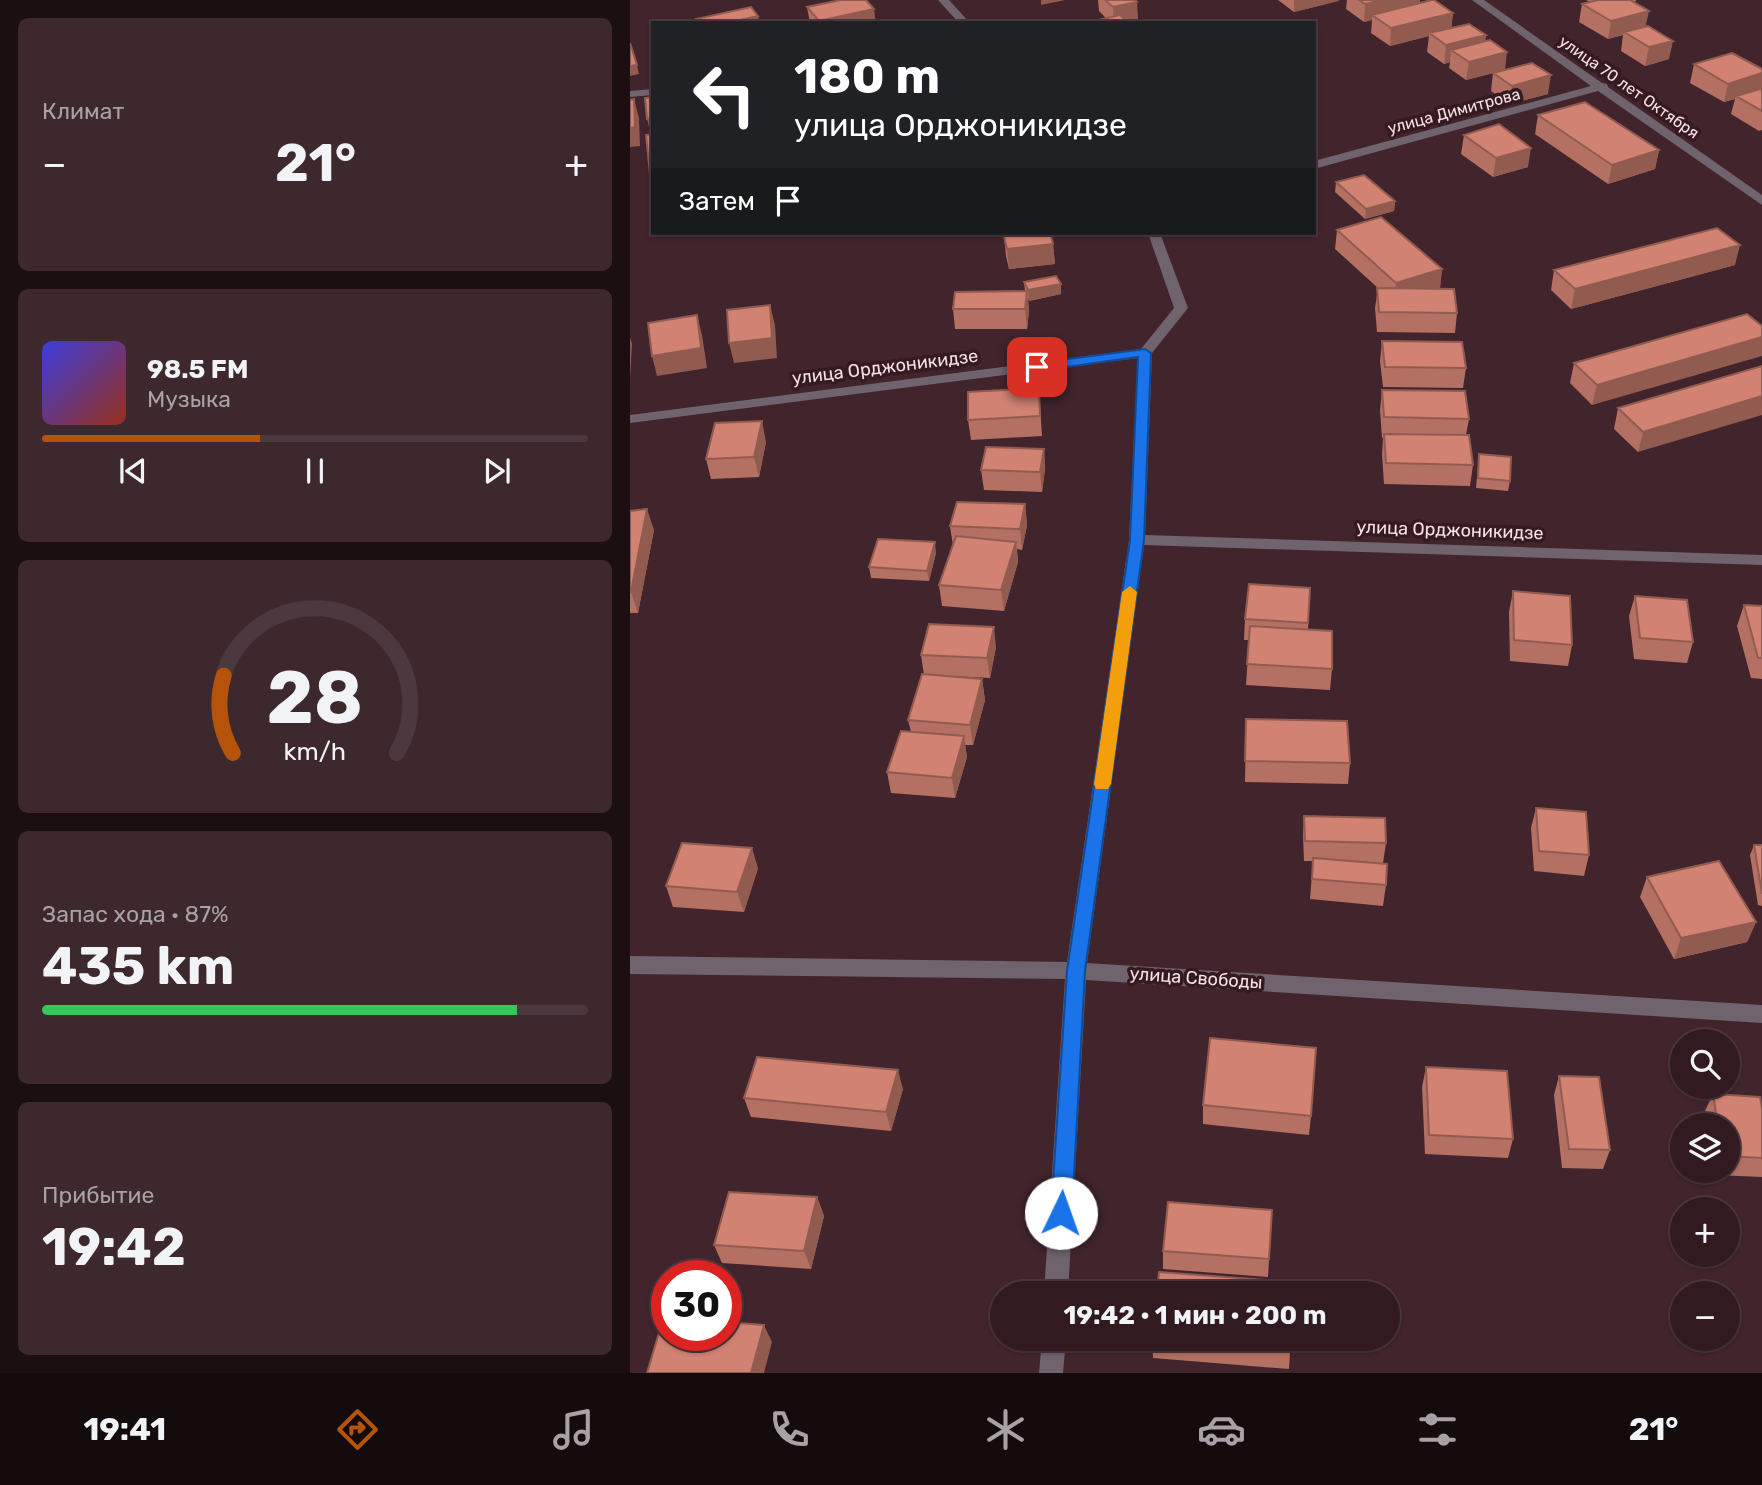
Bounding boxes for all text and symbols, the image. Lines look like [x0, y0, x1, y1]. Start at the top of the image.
street label: улица 70 лет Октября [1555, 31, 1703, 143]
text: 180 m [794, 47, 940, 105]
icon: left [679, 49, 770, 140]
street label: улица Димитрова [1386, 84, 1522, 138]
text: Климат [42, 97, 124, 125]
text: улица Орджоникидзе [794, 106, 1127, 144]
text: 21° [275, 132, 356, 194]
text: − [42, 141, 67, 187]
text: + [564, 141, 588, 187]
icon: arrive [769, 182, 807, 220]
text: Затем [679, 186, 755, 217]
pin [1007, 337, 1067, 397]
street label: улица Орджоникидзе [791, 345, 979, 389]
icon: arrive [1018, 348, 1056, 386]
text: 98.5 FM [147, 354, 248, 385]
text: Музыка [147, 385, 231, 413]
icon: previous [114, 452, 152, 490]
icon: pause [296, 452, 334, 490]
icon: next [478, 452, 516, 490]
street label: улица Орджоникидзе [1356, 516, 1544, 544]
text: 28 [267, 655, 363, 741]
text: km/h [284, 736, 346, 765]
text: Запас хода · 87% [42, 900, 229, 928]
text: 435 km [42, 935, 235, 997]
street label: улица Свободы [1129, 962, 1263, 994]
map controls [1670, 1029, 1740, 1351]
button: search [1670, 1029, 1740, 1099]
button: layers [1670, 1113, 1740, 1183]
position arrow [1024, 1176, 1098, 1250]
text: Прибытие [42, 1181, 154, 1209]
button: + [1670, 1197, 1740, 1267]
text: 19:42 [42, 1216, 186, 1278]
speed limit sign: 30 [651, 1260, 742, 1351]
button: − [1670, 1281, 1740, 1351]
text: 19:42 · 1 мин · 200 m [1063, 1300, 1327, 1331]
icon: directions [333, 1405, 382, 1454]
icon: music [549, 1405, 598, 1454]
icon: phone [765, 1405, 814, 1454]
icon: climate [981, 1405, 1030, 1454]
icon: car [1197, 1405, 1246, 1454]
icon: filters [1413, 1405, 1462, 1454]
text: 19:41 [83, 1410, 166, 1448]
text: 21° [1629, 1410, 1679, 1448]

